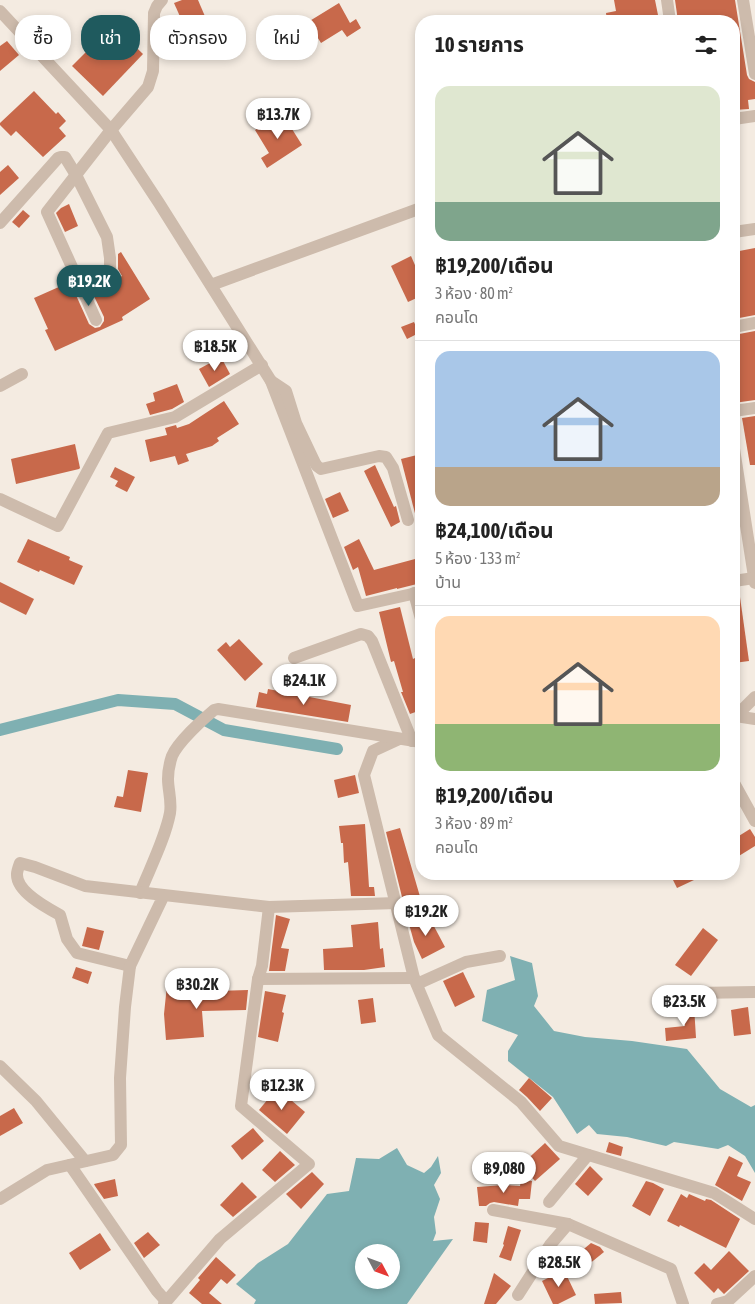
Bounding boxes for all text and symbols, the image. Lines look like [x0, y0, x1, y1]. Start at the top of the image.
chip: ซื้อ [15, 15, 71, 60]
chip: เช่า [81, 15, 140, 60]
chip: ตัวกรอง [150, 15, 246, 60]
chip: ใหม่ [256, 15, 318, 60]
icon: filters [692, 31, 720, 59]
text: 10 รายการ [435, 32, 524, 56]
pin: ฿13.7K [237, 98, 319, 140]
text: ฿13.7K [257, 105, 299, 123]
icon: home [533, 118, 623, 208]
text: ฿19,200/เดือน [435, 253, 554, 277]
pin: ฿19.2K [48, 264, 130, 307]
text: ฿19.2K [68, 272, 110, 290]
text: 3 ห้อง · 80 m² [435, 284, 513, 302]
text: คอนโด [435, 308, 478, 326]
pin: ฿18.5K [174, 330, 256, 372]
text: ฿18.5K [194, 337, 236, 355]
icon: home [533, 384, 623, 474]
text: ฿24,100/เดือน [435, 518, 554, 542]
text: 5 ห้อง · 133 m² [435, 549, 520, 567]
text: บ้าน [435, 573, 461, 591]
icon: home [533, 649, 623, 739]
pin: ฿24.1K [263, 664, 345, 706]
text: ฿24.1K [283, 671, 325, 689]
text: ฿19,200/เดือน [435, 783, 554, 807]
text: 3 ห้อง · 89 m² [435, 814, 513, 832]
text: คอนโด [435, 838, 478, 856]
pin: ฿19.2K [385, 894, 467, 937]
text: ฿19.2K [405, 902, 447, 920]
pin: ฿30.2K [156, 968, 238, 1010]
text: ฿30.2K [176, 975, 218, 993]
pin: ฿23.5K [643, 984, 725, 1027]
text: ฿23.5K [663, 992, 705, 1010]
pin: ฿12.3K [241, 1068, 323, 1111]
text: ฿12.3K [261, 1076, 303, 1094]
pin: ฿9,080 [463, 1152, 545, 1194]
text: ฿9,080 [483, 1159, 525, 1177]
north arrow [355, 1244, 400, 1289]
map controls [355, 1244, 400, 1289]
pin: ฿28.5K [518, 1246, 600, 1288]
text: ฿28.5K [538, 1253, 580, 1271]

